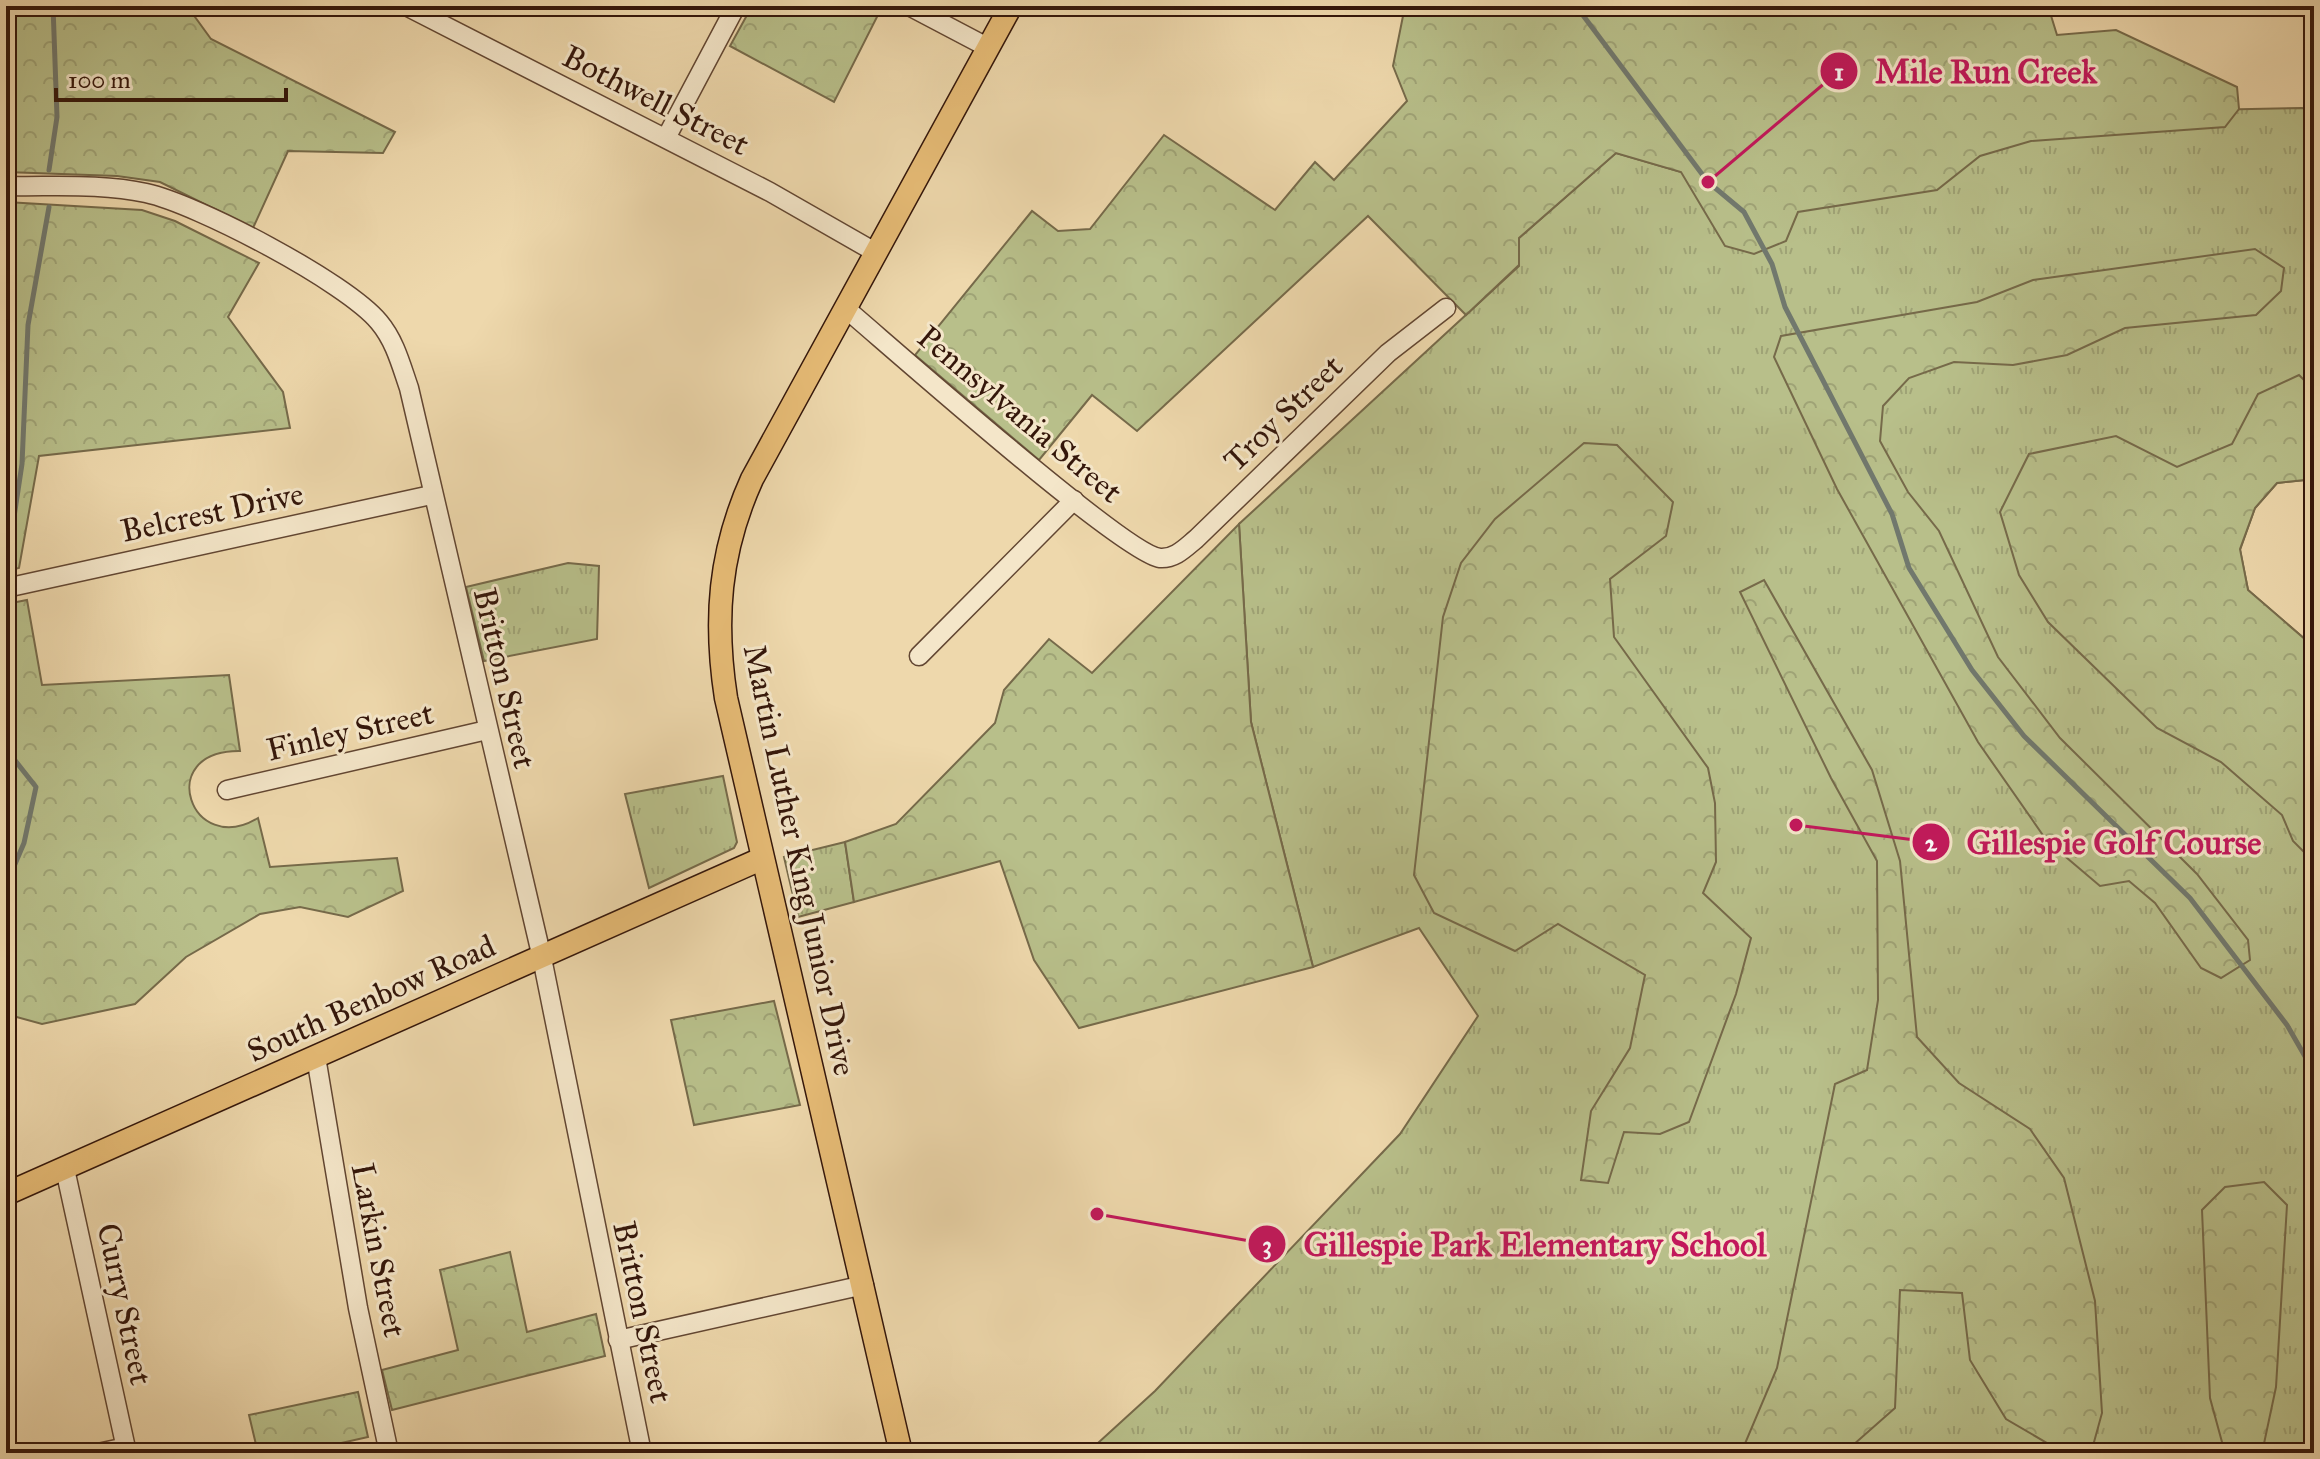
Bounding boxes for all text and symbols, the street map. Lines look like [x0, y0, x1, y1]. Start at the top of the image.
street label: Bothwell Street [556, 37, 756, 164]
callout: Mile Run Creek [1819, 42, 2113, 100]
text: Mile Run Creek [1875, 51, 2098, 92]
scale bar [56, 52, 286, 102]
text: 1 [1834, 57, 1844, 87]
text: 100 m [68, 65, 131, 95]
street label: Pennsylvania Street [909, 317, 1130, 511]
street label: Troy Street [1216, 347, 1351, 480]
street label: Belcrest Drive [117, 474, 307, 551]
street label: Britton Street [465, 584, 544, 772]
street label: Martin Luther King Junior Drive [735, 641, 864, 1079]
street label: Finley Street [263, 693, 437, 770]
callout: Gillespie Golf Course [1911, 813, 2278, 871]
text: Gillespie Golf Course [1967, 822, 2261, 863]
text: 2 [1925, 828, 1938, 858]
street label: South Benbow Road [241, 926, 501, 1071]
street label: Larkin Street [343, 1160, 414, 1340]
callout: Gillespie Park Elementary School [1247, 1215, 1782, 1273]
street label: Britton Street [604, 1218, 681, 1406]
street label: Curry Street [88, 1220, 161, 1388]
text: Gillespie Park Elementary School [1304, 1224, 1767, 1265]
text: 3 [1262, 1230, 1272, 1260]

